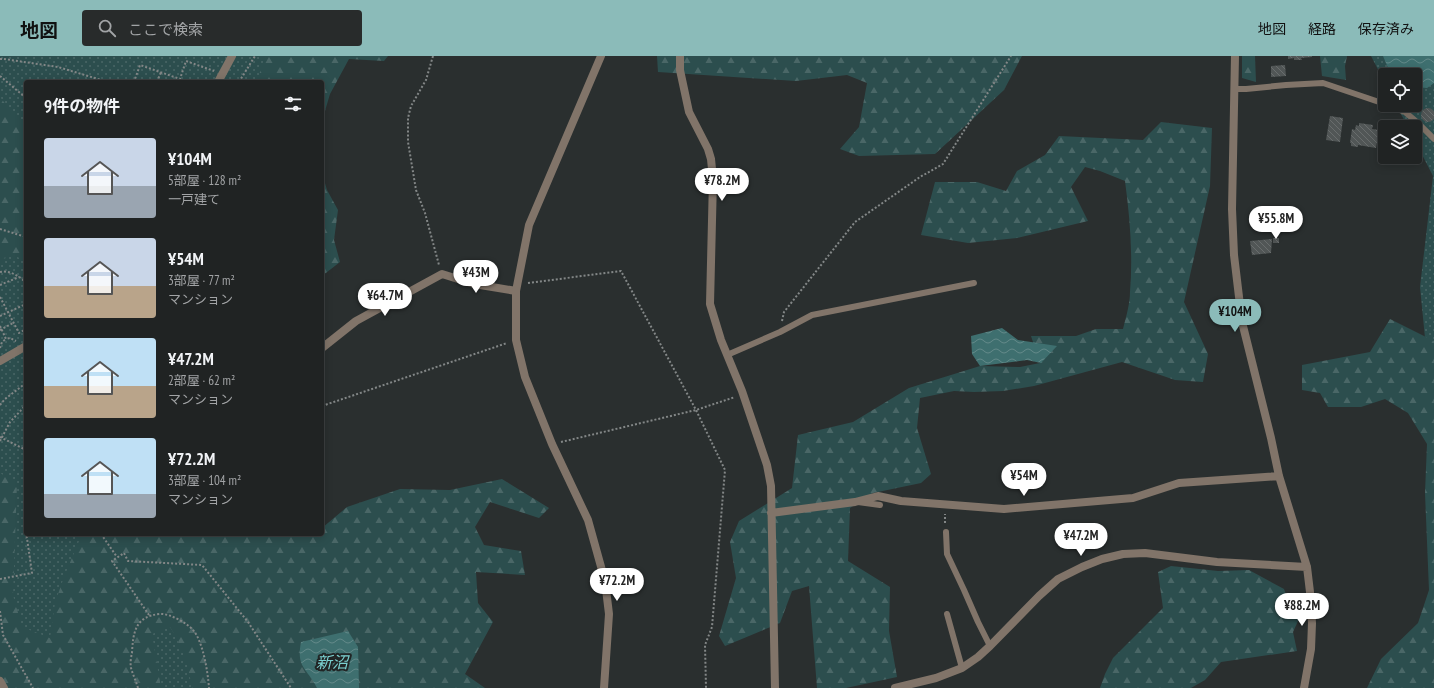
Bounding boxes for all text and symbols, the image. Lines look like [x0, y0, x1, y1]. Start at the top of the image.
search box [82, 10, 362, 46]
icon: search [96, 17, 118, 39]
text: 地図 [20, 18, 58, 42]
text: ここで検索 [128, 20, 203, 39]
text: 地図 [1258, 20, 1286, 38]
text: 経路 [1308, 20, 1336, 38]
text: 保存済み [1358, 20, 1414, 38]
map controls [1378, 68, 1422, 164]
button: locate [1378, 68, 1422, 112]
icon: filters [282, 93, 304, 115]
text: 9件の物件 [44, 95, 120, 117]
button: layers [1378, 120, 1422, 164]
text: ¥104M [168, 148, 212, 170]
icon: home [76, 154, 124, 202]
pin: ¥78.2M [689, 168, 755, 202]
text: 5部屋 · 128 m² [168, 172, 241, 189]
text: ¥78.2M [704, 172, 740, 189]
text: 一戸建て [168, 191, 220, 208]
pin: ¥55.8M [1243, 206, 1309, 240]
text: ¥55.8M [1258, 210, 1294, 227]
text: ¥54M [168, 248, 204, 270]
icon: home [76, 254, 124, 302]
pin: ¥43M [452, 260, 500, 294]
text: ¥43M [462, 264, 490, 281]
text: 3部屋 · 77 m² [168, 272, 235, 289]
pin: ¥64.7M [352, 283, 418, 317]
text: ¥64.7M [367, 287, 403, 304]
text: マンション [168, 291, 233, 308]
pin: ¥104M [1207, 299, 1263, 333]
text: ¥104M [1218, 303, 1252, 320]
text: ¥47.2M [168, 348, 214, 370]
icon: home [76, 354, 124, 402]
text: 2部屋 · 62 m² [168, 372, 235, 389]
text: マンション [168, 391, 233, 408]
text: ¥72.2M [168, 448, 215, 470]
icon: home [76, 454, 124, 502]
pin: ¥54M [1000, 463, 1048, 497]
text: ¥54M [1010, 467, 1038, 484]
text: 3部屋 · 104 m² [168, 472, 241, 489]
text: マンション [168, 491, 233, 508]
pin: ¥47.2M [1048, 523, 1114, 557]
text: ¥47.2M [1064, 527, 1098, 544]
pin: ¥72.2M [584, 568, 650, 602]
text: ¥72.2M [599, 572, 635, 589]
pin: ¥88.2M [1269, 593, 1335, 627]
text: ¥88.2M [1284, 597, 1320, 614]
water label: 新沼 [316, 652, 350, 672]

